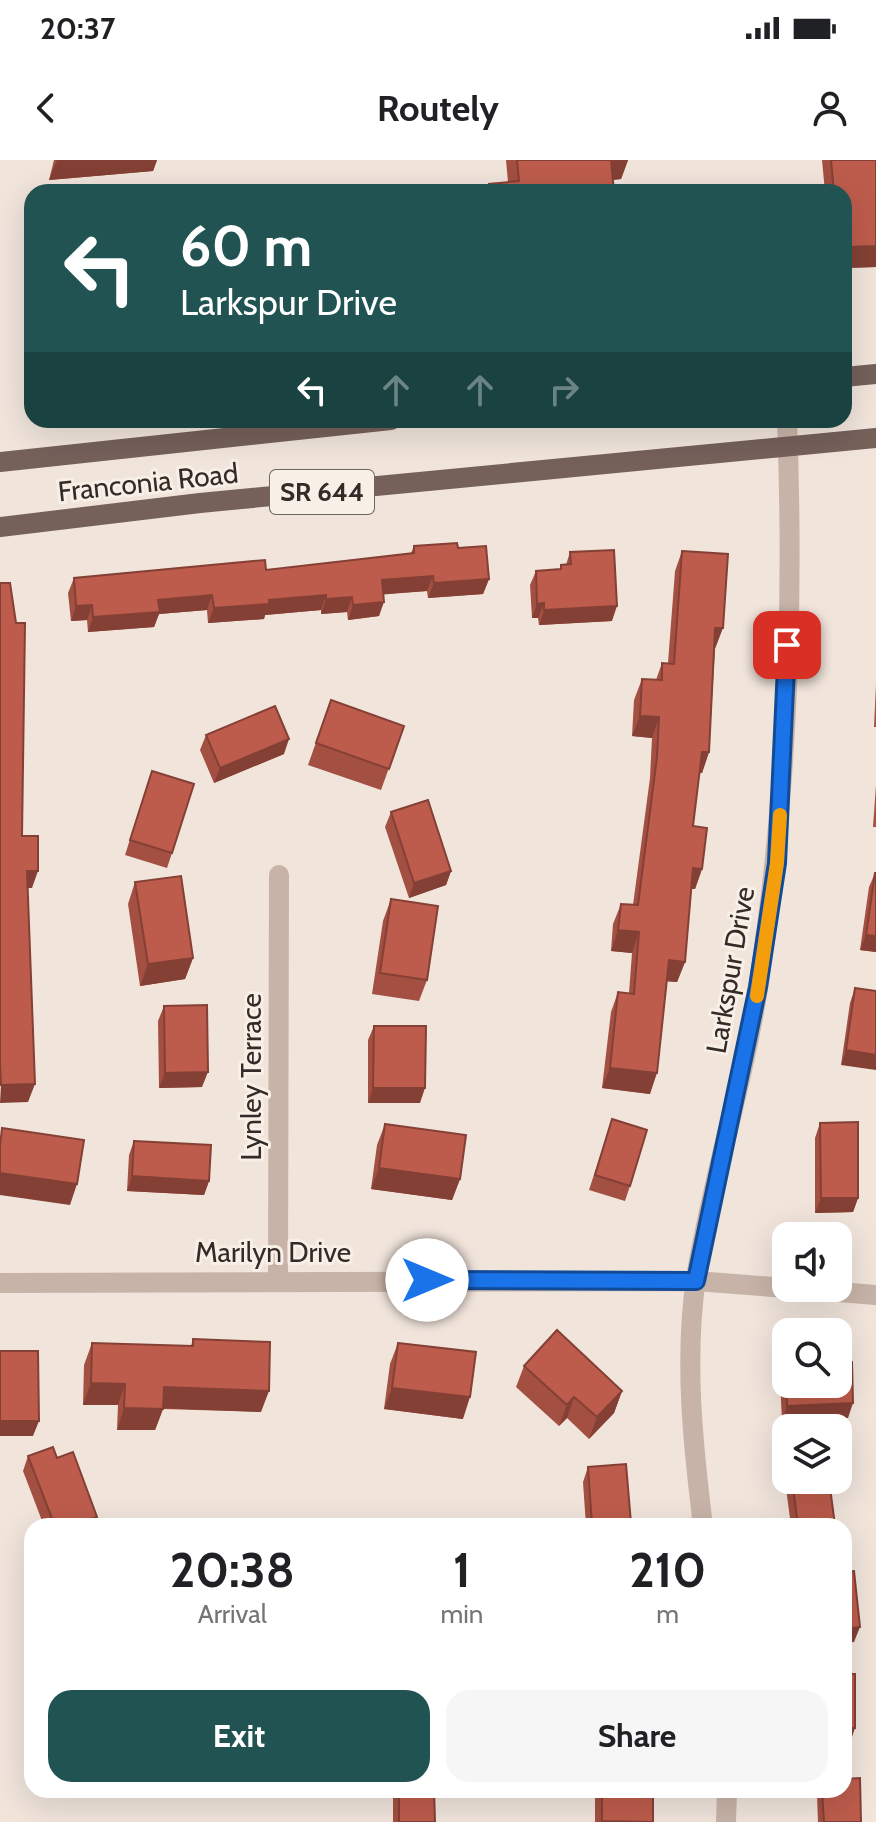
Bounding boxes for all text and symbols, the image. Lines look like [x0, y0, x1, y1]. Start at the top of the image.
text: 20:37 [40, 10, 115, 47]
icon: back [24, 86, 68, 130]
text: Routely [377, 86, 499, 130]
icon: person [808, 86, 852, 130]
text: 60 m [180, 212, 312, 280]
icon: left [48, 216, 152, 320]
text: Larkspur Drive [180, 280, 397, 324]
icon: left [290, 368, 334, 412]
icon: ahead [374, 368, 418, 412]
icon: ahead [458, 368, 502, 412]
icon: right [542, 368, 586, 412]
street label: Franconia Road [56, 456, 240, 508]
road number: SR 644 [270, 470, 374, 514]
pin [753, 611, 821, 679]
icon: arrive [765, 623, 809, 667]
street label: Larkspur Drive [699, 884, 761, 1056]
street label: Lynley Terrace [234, 993, 268, 1161]
map controls [772, 1222, 852, 1494]
button: sound [772, 1222, 852, 1302]
street label: Marilyn Drive [195, 1235, 351, 1269]
position arrow [385, 1238, 469, 1322]
button: search [772, 1318, 852, 1398]
button: layers [772, 1414, 852, 1494]
text: 20:38 [170, 1541, 295, 1599]
text: 1 [453, 1541, 471, 1599]
text: 210 [629, 1541, 706, 1599]
text: Arrival [198, 1598, 267, 1630]
text: min [440, 1598, 483, 1630]
text: m [656, 1598, 679, 1630]
button: Exit [48, 1690, 430, 1782]
button: Share [446, 1690, 828, 1782]

